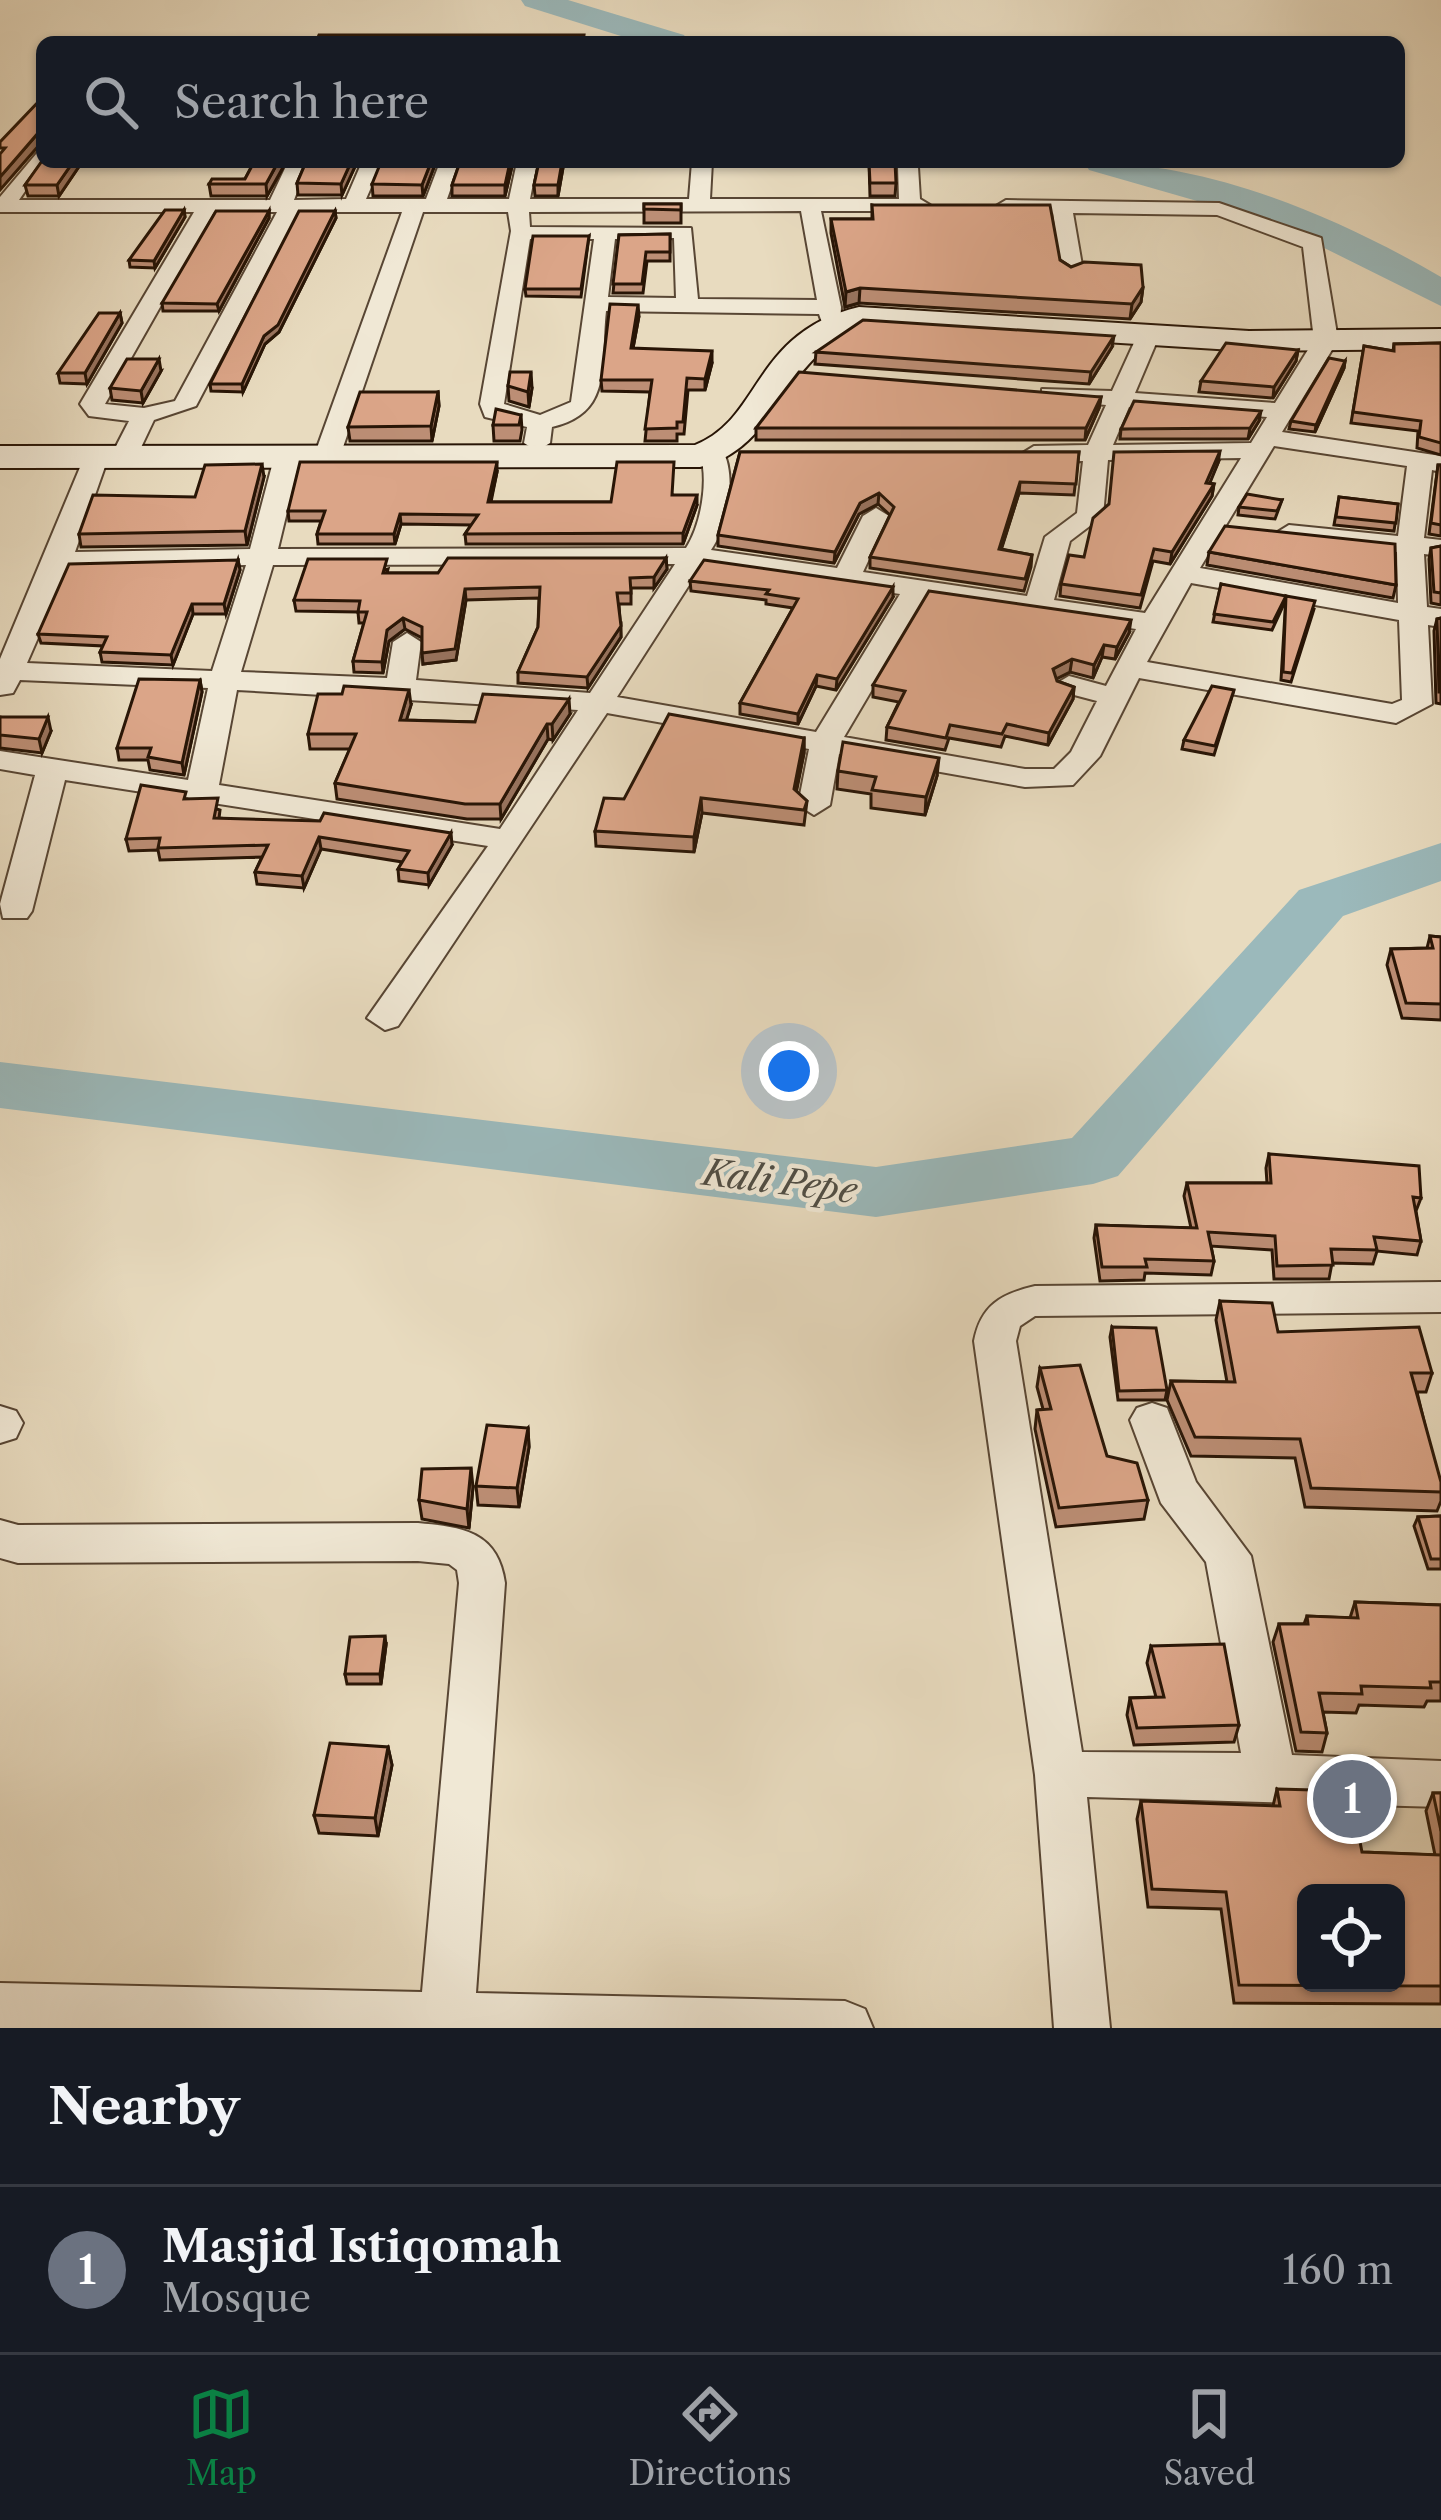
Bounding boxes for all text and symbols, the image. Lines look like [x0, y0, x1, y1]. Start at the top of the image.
search box [36, 36, 1405, 168]
icon: search [78, 69, 144, 135]
text: Search here [174, 74, 429, 130]
your location [759, 1041, 819, 1101]
water label: Kali Pepe [698, 1149, 861, 1212]
pin: 1 [1313, 1754, 1391, 1844]
map controls [1297, 1884, 1405, 1992]
button: locate [1297, 1884, 1405, 1992]
text: Nearby [48, 2075, 240, 2137]
text: Masjid Istiqomah [162, 2218, 562, 2274]
text: 1 [78, 2246, 96, 2294]
text: 160 m [1282, 2246, 1393, 2294]
text: Mosque [162, 2274, 311, 2322]
tab: Map [186, 2381, 257, 2494]
tab: Directions [629, 2381, 792, 2494]
tab: Saved [1163, 2381, 1255, 2494]

